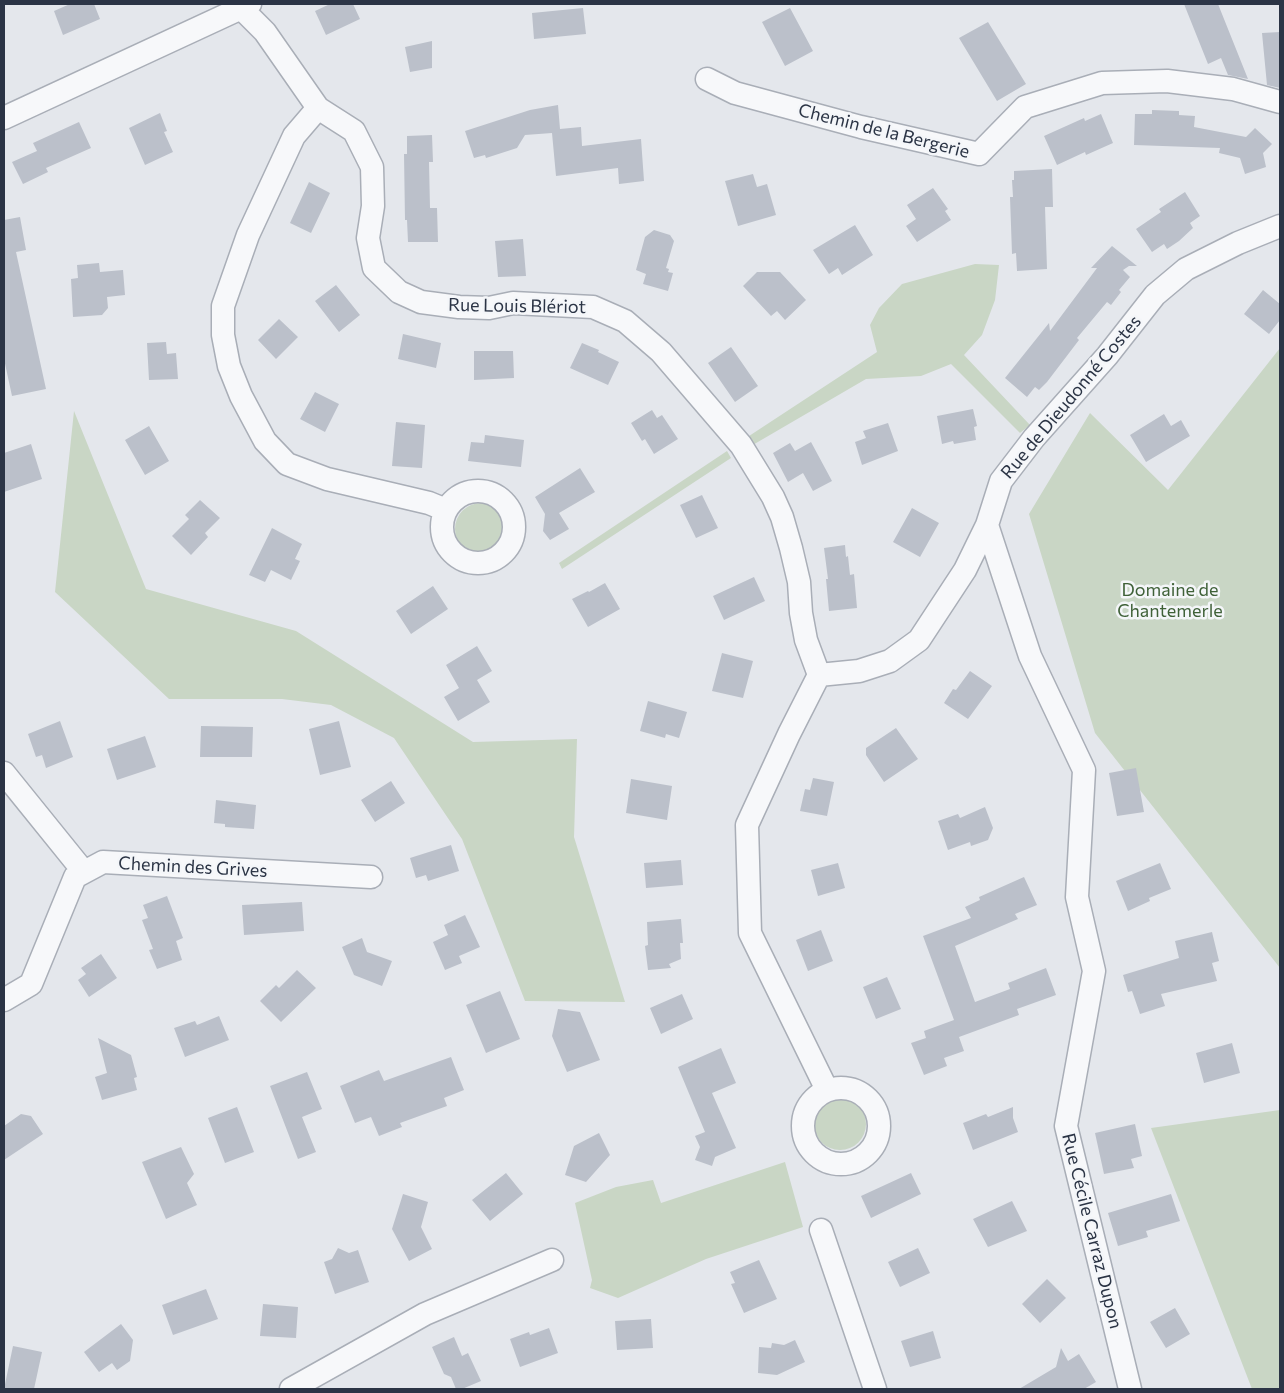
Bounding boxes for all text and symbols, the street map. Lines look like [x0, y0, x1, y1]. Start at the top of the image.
street label: Chemin de la Bergerie [796, 99, 972, 163]
street label: Rue Louis Blériot [448, 294, 586, 318]
street label: Rue de Dieudonné Costes [996, 311, 1146, 483]
park label: Domaine de Chantemerle [1117, 579, 1223, 622]
street label: Chemin des Grives [118, 852, 268, 882]
street label: Rue Cécile Carraz Dupon [1057, 1131, 1127, 1331]

